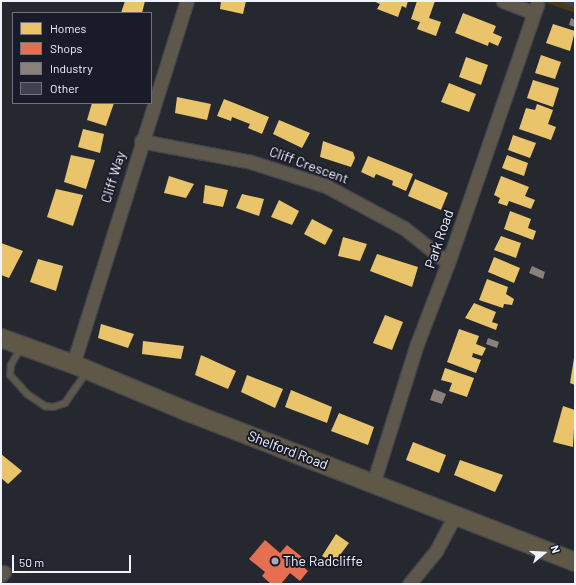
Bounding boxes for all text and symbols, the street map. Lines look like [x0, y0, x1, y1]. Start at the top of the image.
legend [12, 12, 152, 104]
text: Homes [50, 21, 86, 35]
text: Shops [50, 41, 82, 55]
text: Industry [50, 61, 93, 75]
text: Other [50, 81, 79, 95]
street label: Cliff Crescent [267, 143, 351, 187]
street label: Cliff Way [97, 149, 129, 205]
street label: Park Road [421, 207, 457, 271]
street label: Shelford Road [245, 427, 331, 473]
north arrow [524, 533, 564, 573]
text: N [549, 544, 563, 555]
scale bar [14, 547, 133, 573]
place label: The Radcliffe [283, 553, 363, 569]
text: 50 m [19, 555, 44, 569]
marker: The Radcliffe [270, 556, 280, 566]

